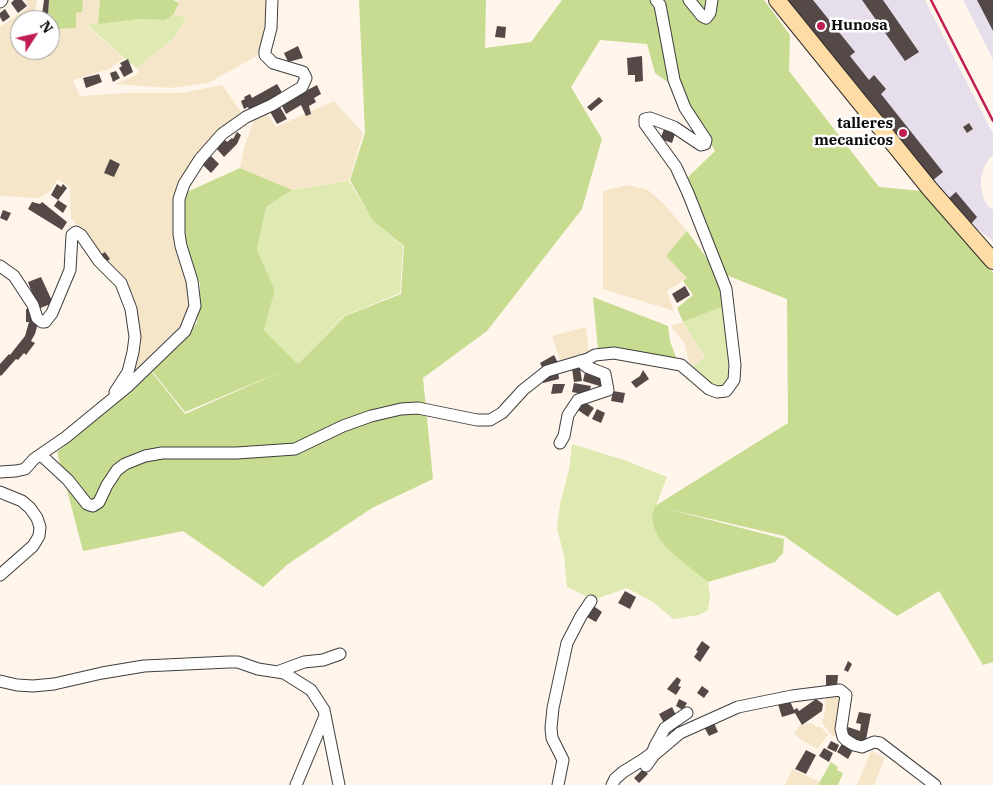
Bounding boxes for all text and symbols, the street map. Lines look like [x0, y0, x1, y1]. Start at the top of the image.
north arrow [10, 10, 60, 60]
text: N [36, 17, 57, 37]
place label: Hunosa [831, 17, 888, 35]
marker: Hunosa [815, 20, 827, 32]
place label: talleres mecanicos [814, 115, 893, 150]
marker: talleres mecanicos [897, 127, 909, 139]

